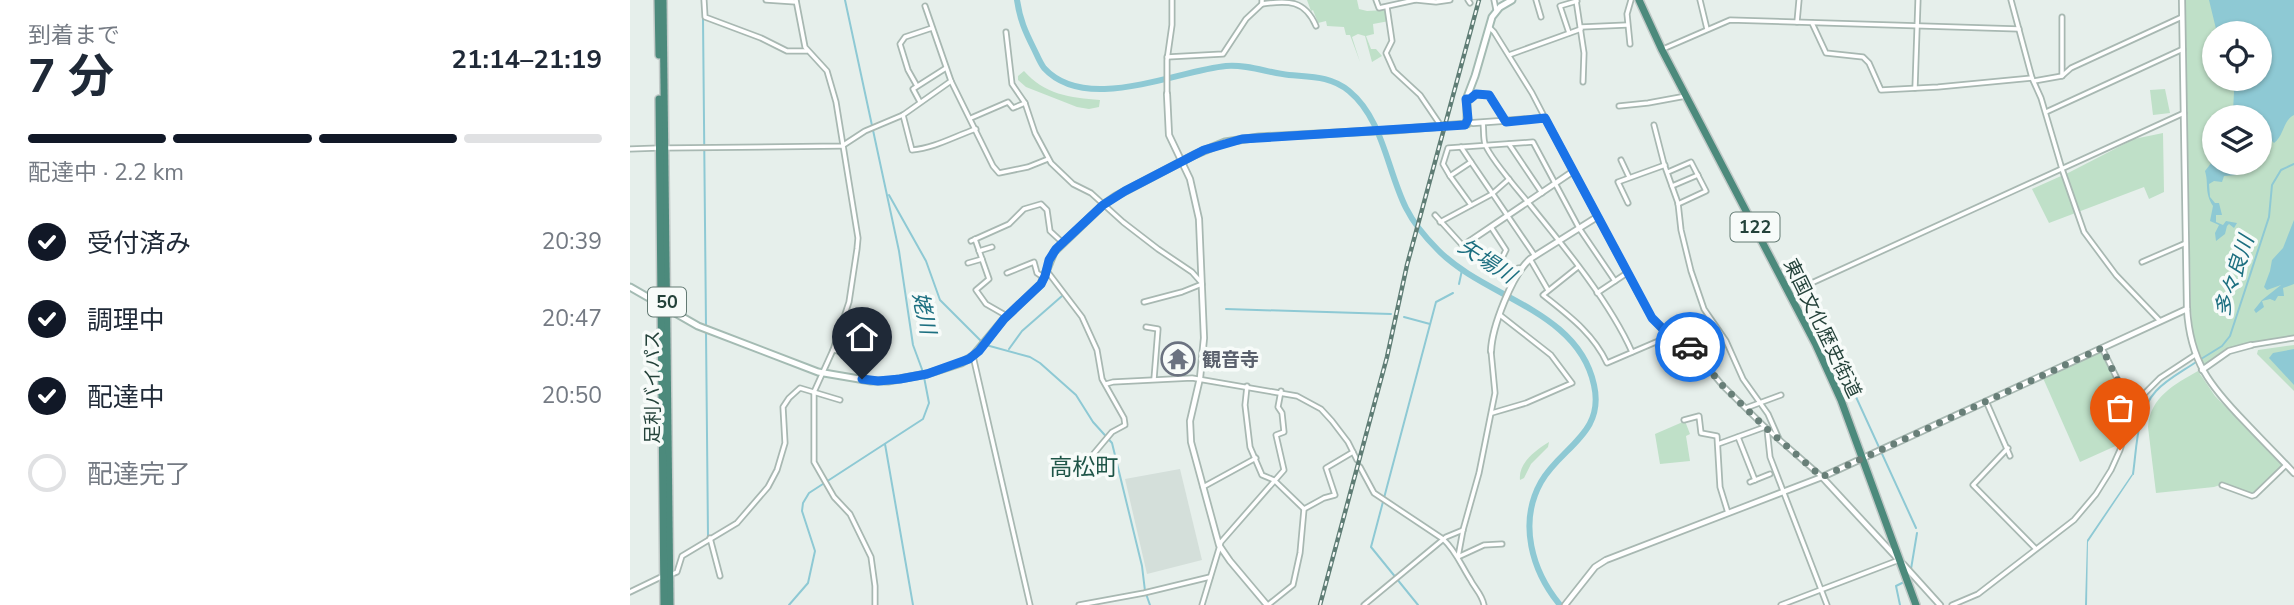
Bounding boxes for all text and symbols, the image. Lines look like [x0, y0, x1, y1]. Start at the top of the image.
text: 到着まで [28, 20, 120, 51]
map controls [2202, 21, 2272, 175]
button: locate [2202, 21, 2272, 91]
text: 21:14–21:19 [451, 42, 602, 77]
text: 7 分 [28, 45, 114, 108]
button: layers [2202, 105, 2272, 175]
text: 配達中 · 2.2 km [28, 157, 184, 188]
road number: 122 [1730, 212, 1780, 242]
icon: check [28, 223, 66, 261]
text: 受付済み [87, 226, 191, 261]
text: 20:39 [542, 226, 602, 257]
water label: 多々良川 [2208, 230, 2261, 320]
water label: 矢場川 [1453, 232, 1523, 291]
street label: 東国文化歴史街道 [1777, 254, 1867, 402]
road number: 50 [648, 288, 686, 316]
water label: 姥川 [906, 290, 942, 338]
icon: check [28, 300, 66, 338]
text: 調理中 [87, 303, 165, 338]
text: 20:47 [542, 303, 602, 334]
pin [832, 307, 892, 379]
courier [1655, 312, 1725, 382]
icon: home [843, 318, 881, 356]
icon: car [1671, 328, 1709, 366]
street label: 足利バイパス [640, 330, 666, 444]
temple icon: 観音寺 [1159, 340, 1197, 378]
place label: 観音寺 [1202, 347, 1259, 373]
icon: check [28, 377, 66, 415]
pin [2090, 378, 2150, 450]
text: 配達中 [87, 380, 165, 415]
text: 20:50 [542, 380, 602, 411]
icon: bag [2101, 389, 2139, 427]
district label: 高松町 [1050, 452, 1119, 483]
text: 配達完了 [87, 457, 191, 492]

